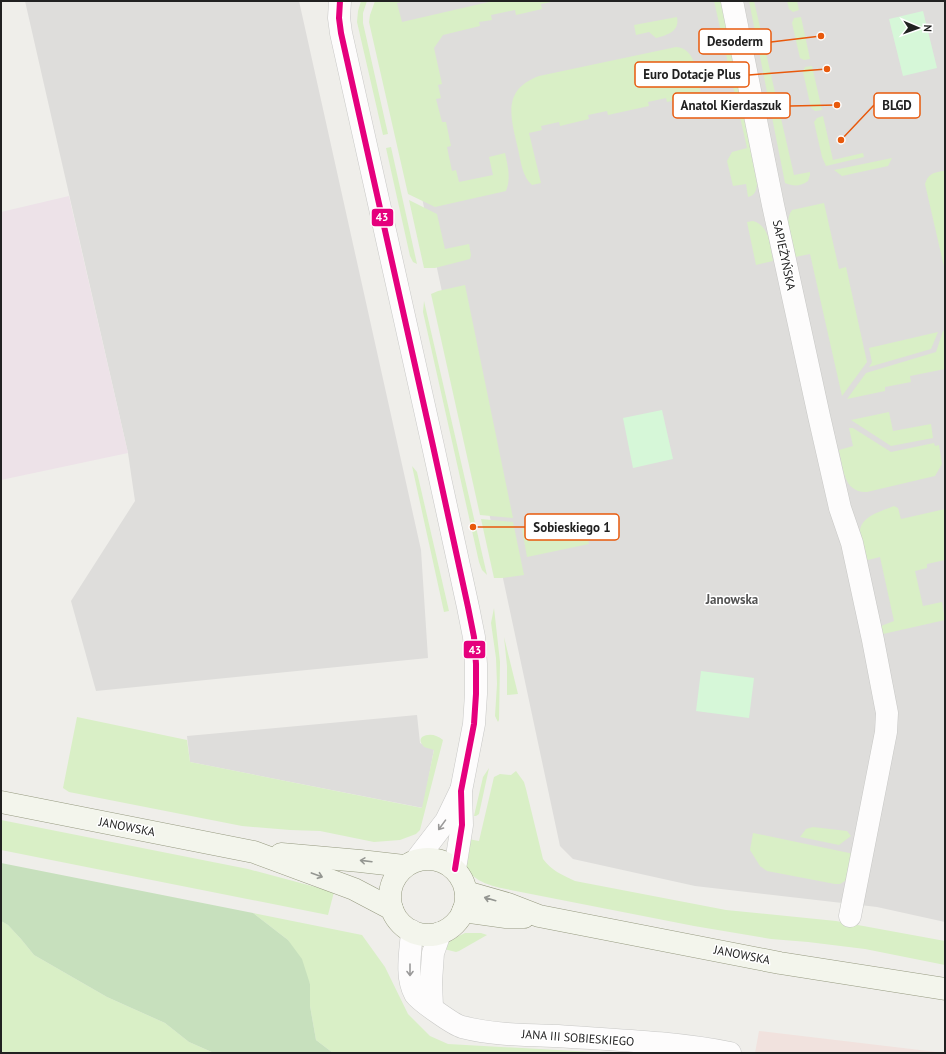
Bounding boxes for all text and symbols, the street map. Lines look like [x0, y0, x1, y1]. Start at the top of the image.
north arrow [898, 8, 938, 48]
text: N [921, 24, 935, 32]
callout: Desoderm [699, 29, 771, 54]
text: Desoderm [707, 33, 763, 50]
callout: Euro Dotacje Plus [635, 62, 749, 87]
text: Euro Dotacje Plus [643, 66, 741, 83]
callout: Anatol Kierdaszuk [673, 93, 790, 118]
callout: BLGD [874, 93, 920, 118]
text: Anatol Kierdaszuk [681, 97, 782, 114]
text: BLGD [882, 97, 912, 114]
line badge: 43 [371, 208, 394, 227]
text: 43 [376, 210, 388, 224]
street label: SAPIEŻYŃSKA [770, 218, 799, 291]
callout: Sobieskiego 1 [525, 514, 619, 540]
text: Sobieskiego 1 [533, 519, 611, 536]
district label: Janowska [705, 591, 758, 608]
line badge: 43 [463, 640, 486, 659]
text: 43 [469, 643, 481, 657]
street label: JANOWSKA [97, 814, 156, 839]
one-way arrow [438, 820, 446, 831]
one-way arrow [360, 858, 373, 865]
one-way arrow [310, 872, 322, 880]
one-way arrow [484, 894, 497, 902]
street label: JANOWSKA [712, 942, 771, 967]
one-way arrow [406, 963, 414, 976]
street label: JANA III SOBIESKIEGO [520, 1026, 635, 1049]

